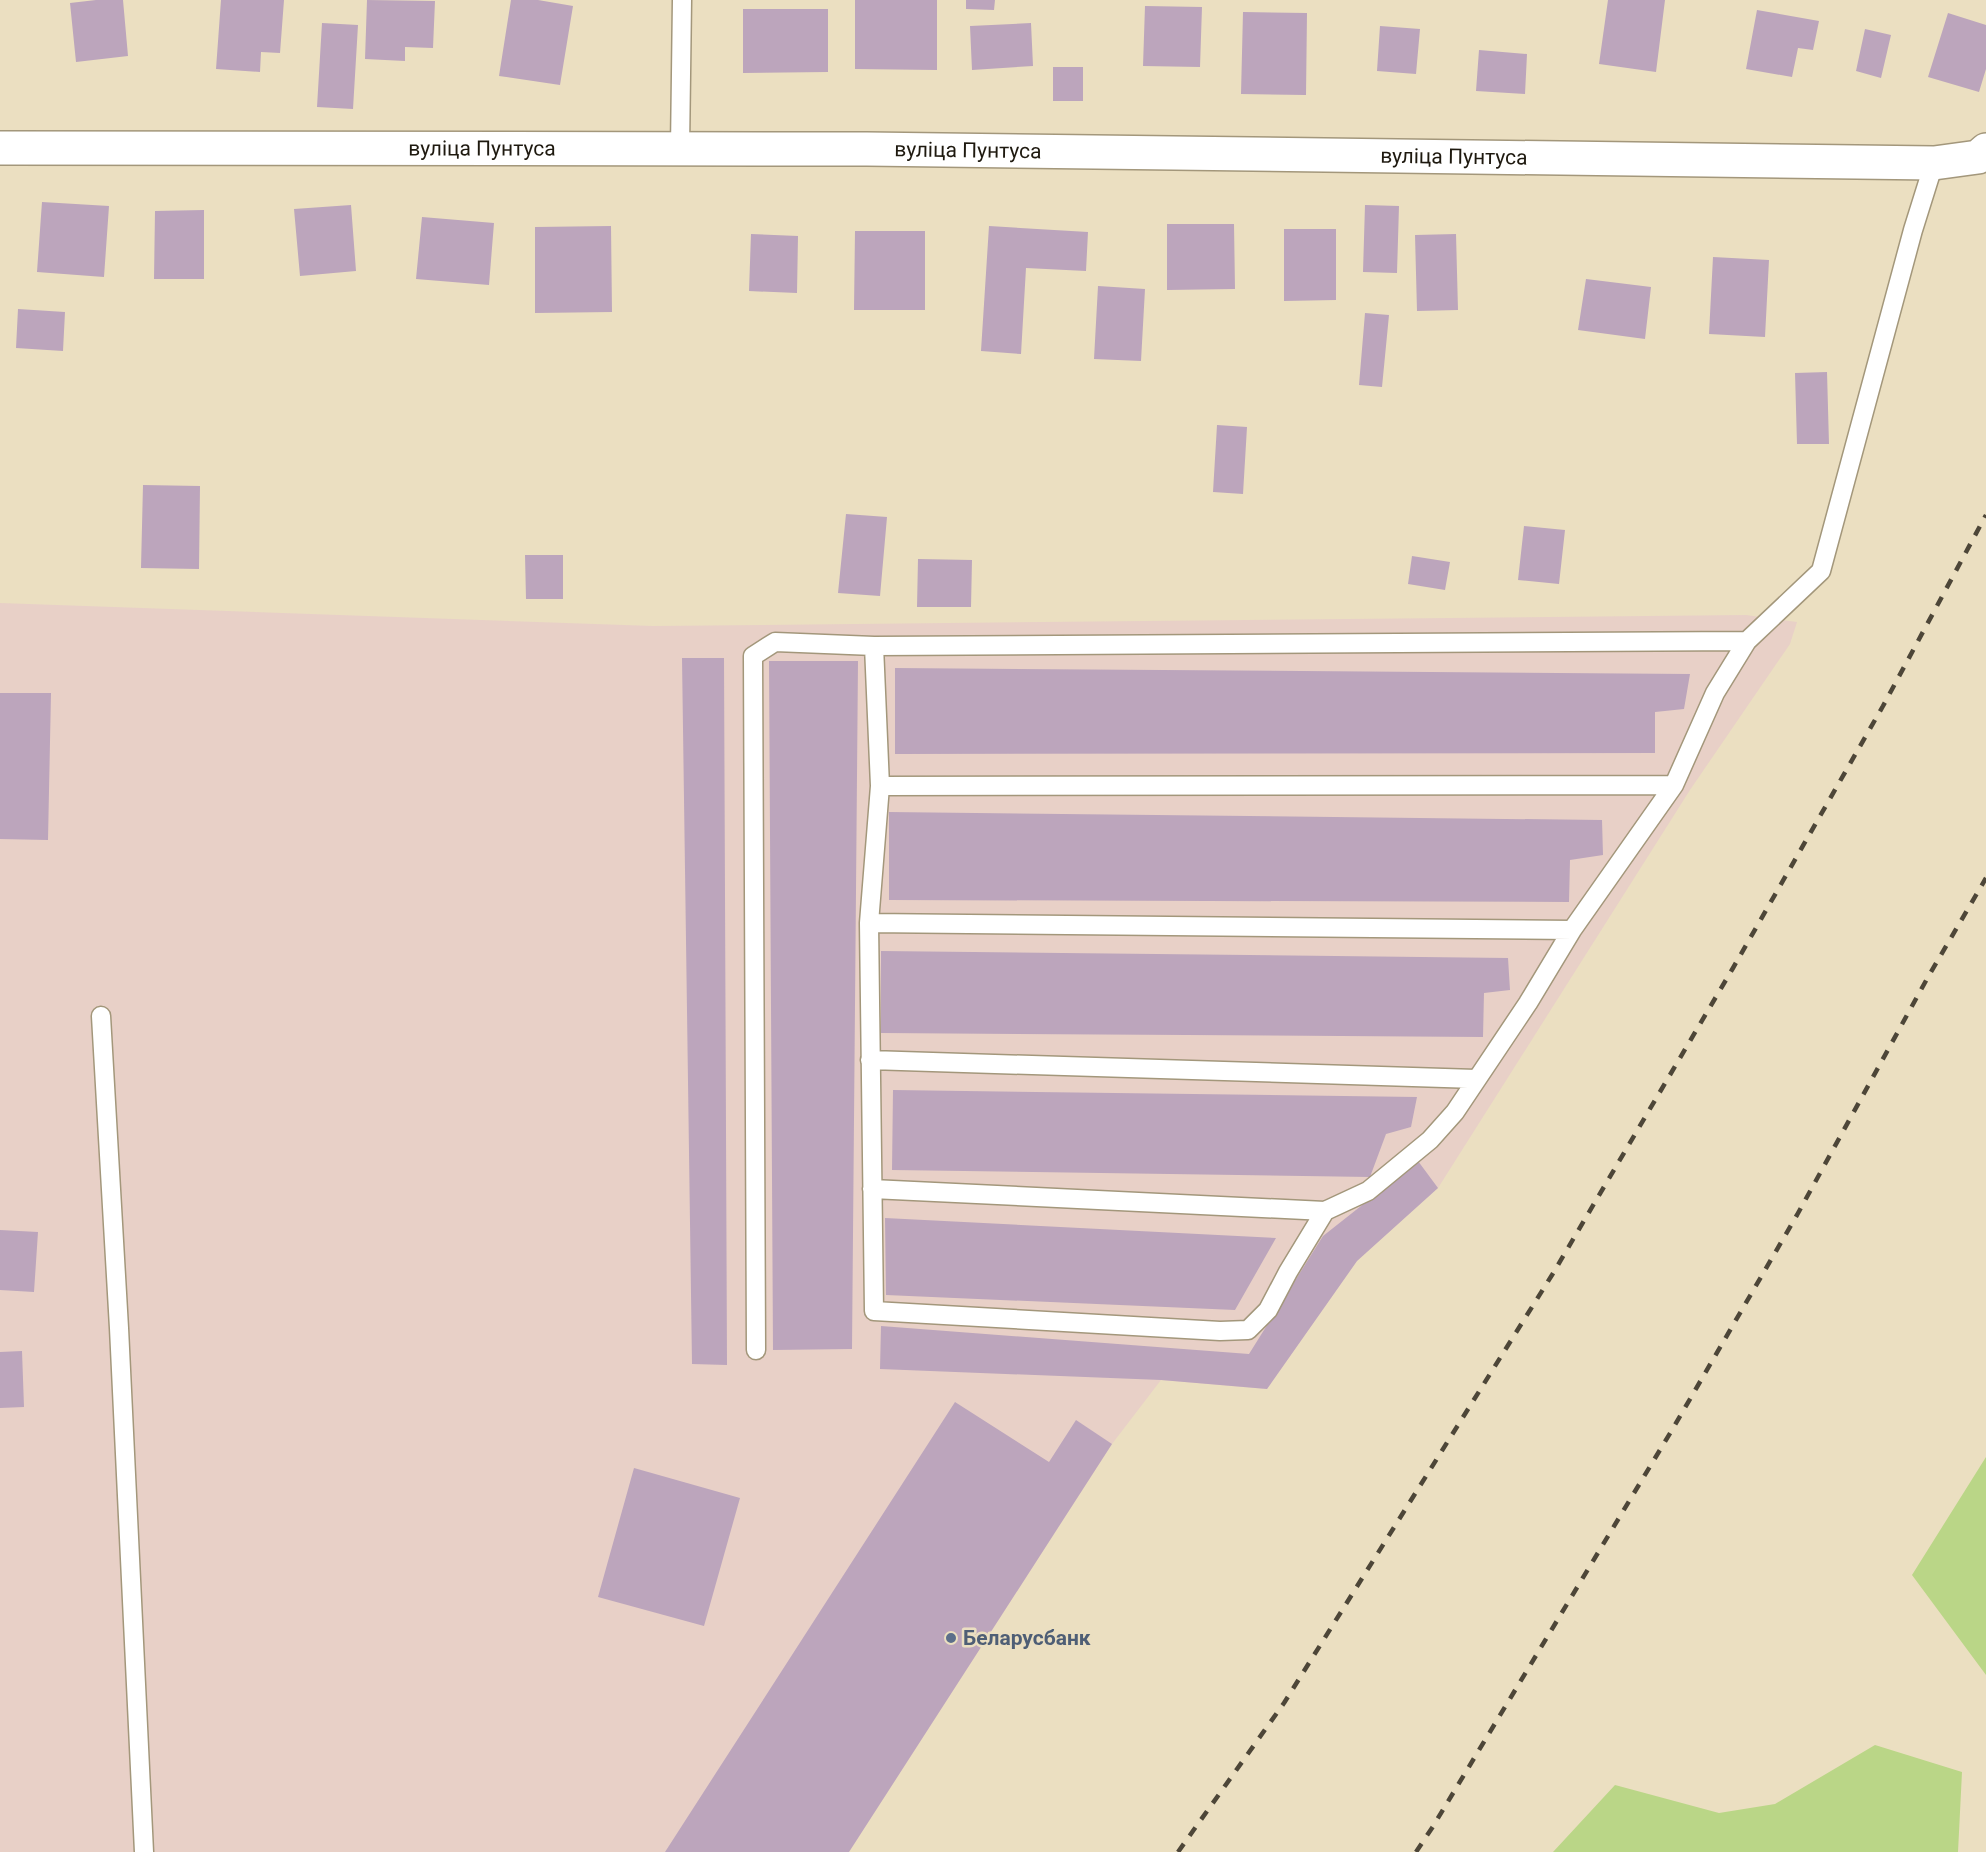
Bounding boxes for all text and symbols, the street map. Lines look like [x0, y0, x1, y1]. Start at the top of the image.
street label: вуліца Пунтуса [408, 136, 556, 161]
street label: вуліца Пунтуса [894, 137, 1042, 163]
street label: вуліца Пунтуса [1380, 144, 1528, 170]
place label: Беларусбанк [963, 1626, 1091, 1650]
marker: Беларусбанк [944, 1631, 958, 1645]

